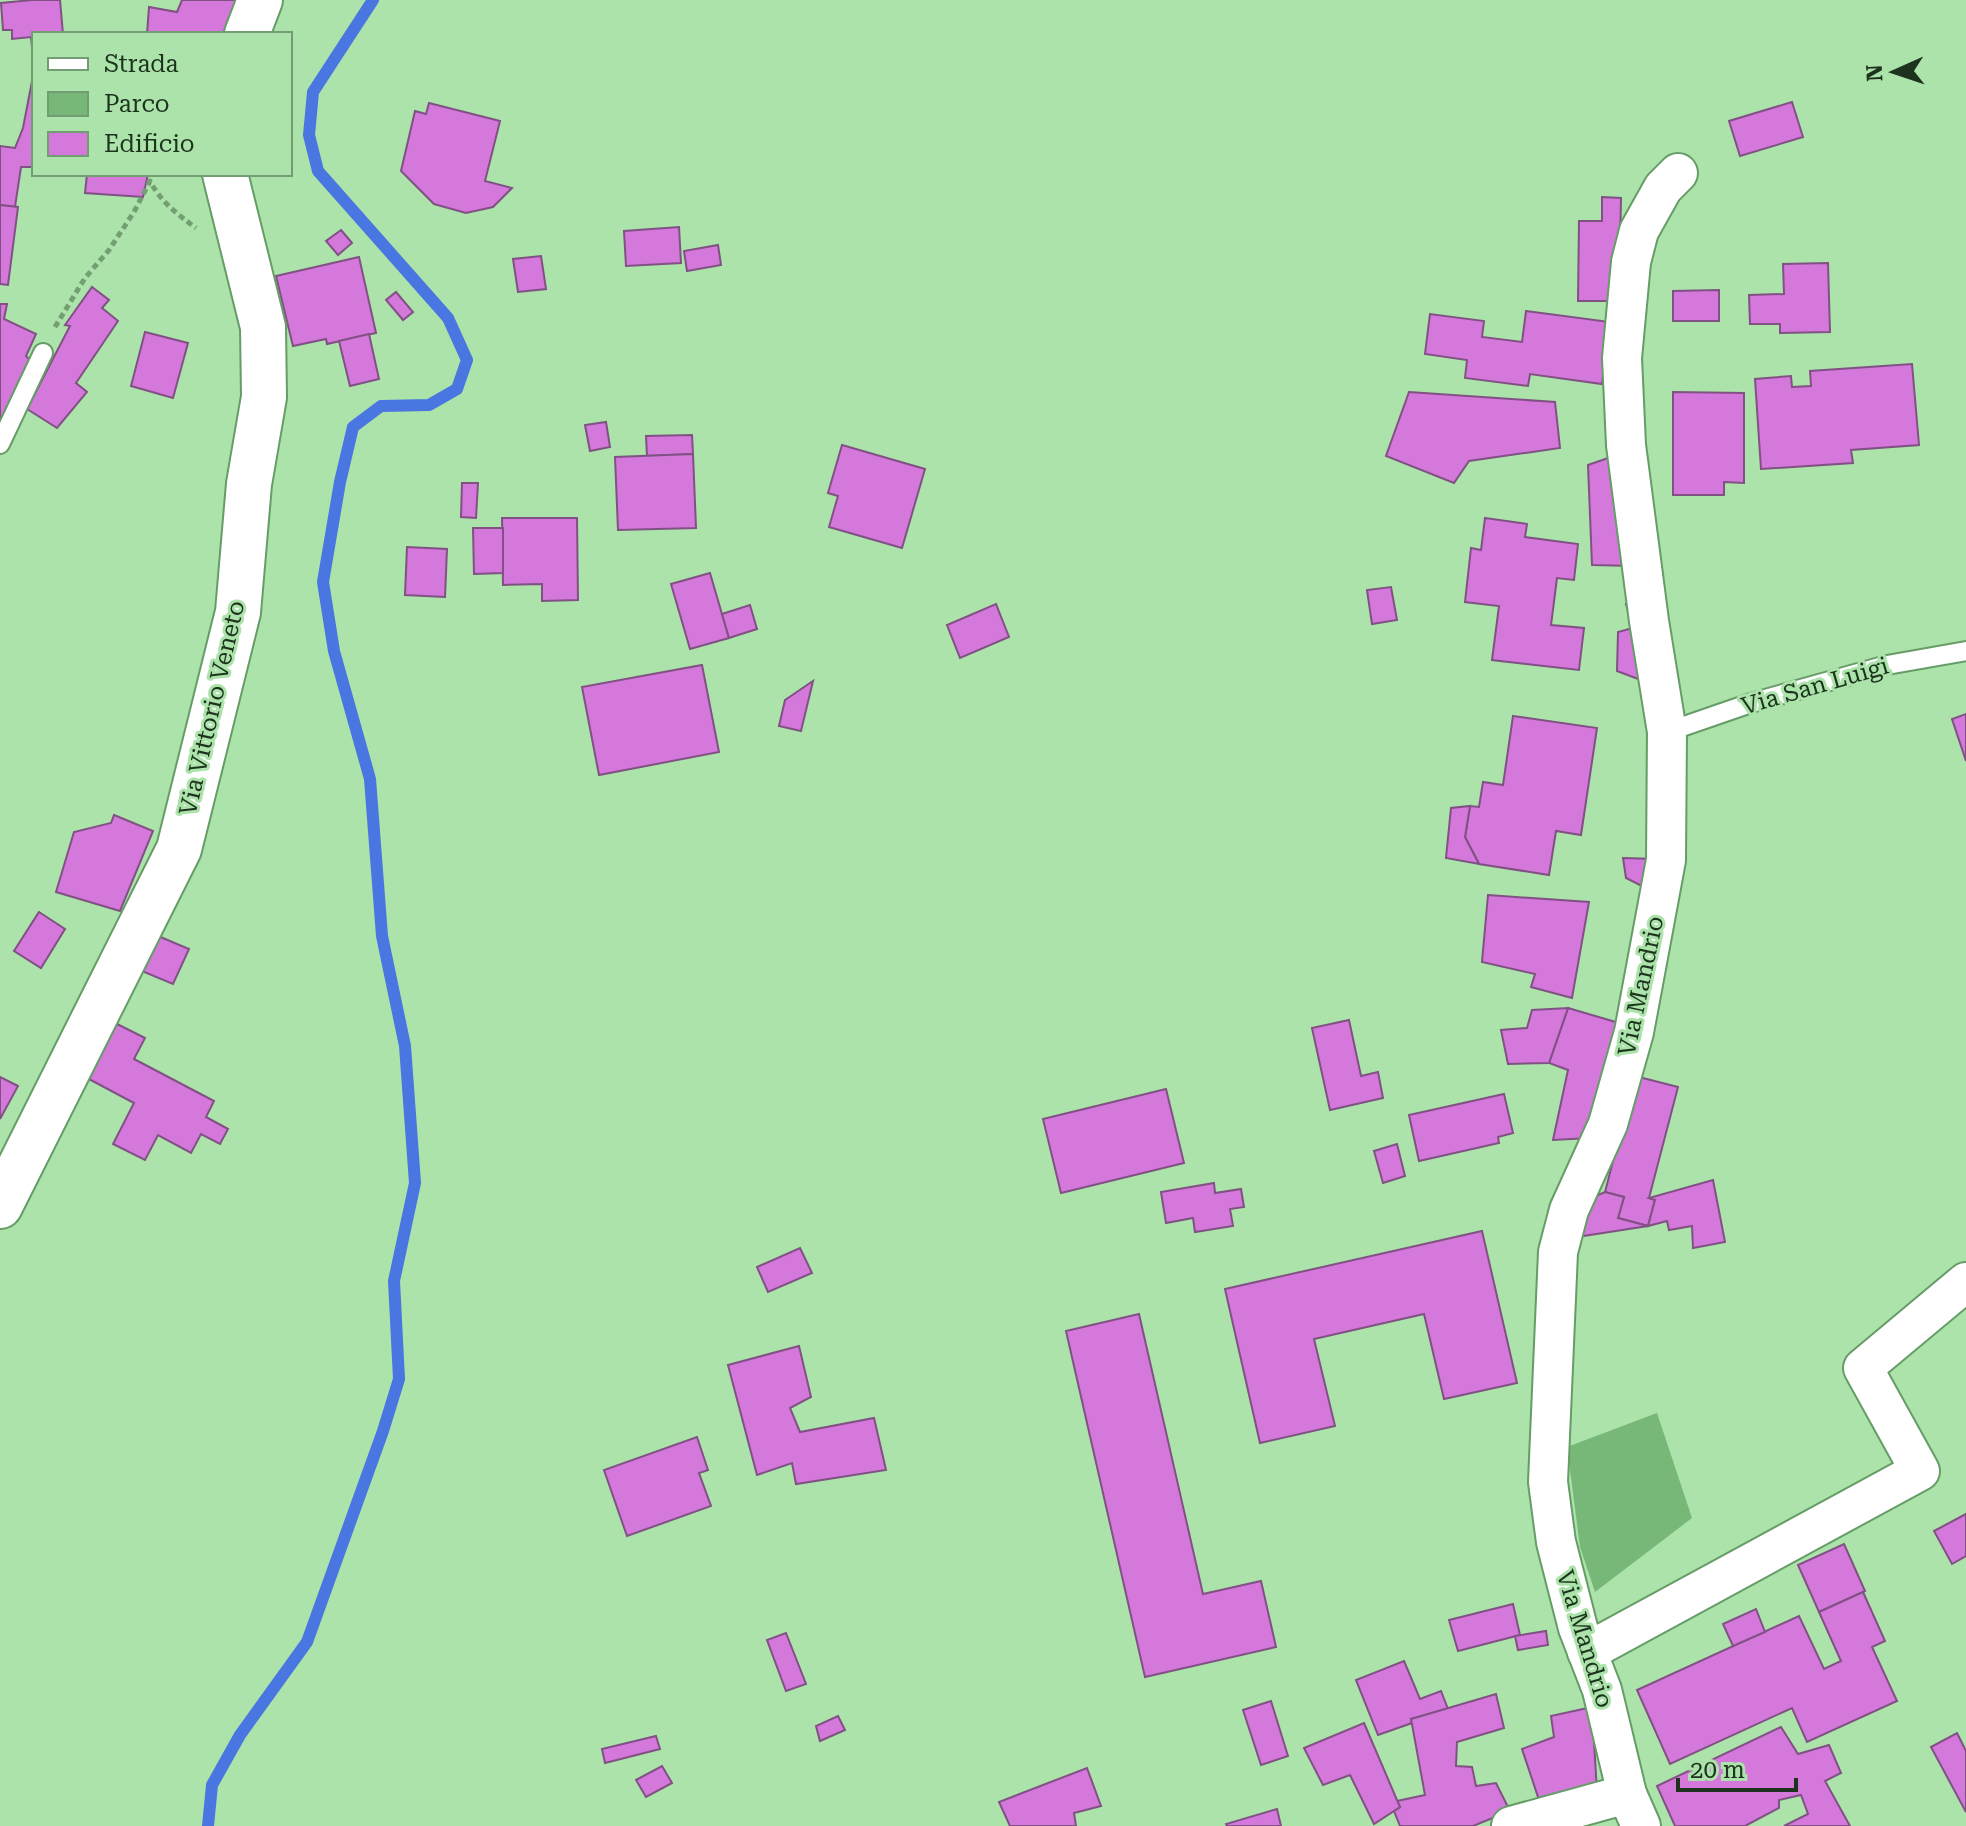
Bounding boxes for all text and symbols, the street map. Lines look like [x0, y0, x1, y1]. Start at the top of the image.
legend [32, 32, 292, 176]
north arrow [1854, 32, 1934, 112]
text: Strada [104, 50, 179, 78]
text: N [1862, 64, 1887, 82]
text: Parco [104, 90, 170, 118]
text: Edificio [104, 130, 195, 158]
street label: Via Vittorio Veneto [174, 598, 250, 818]
street label: Via San Luigi [1738, 652, 1892, 720]
street label: Via Mandrio [1613, 914, 1669, 1058]
street label: Via Mandrio [1551, 1567, 1619, 1711]
scale bar [1678, 1742, 1796, 1792]
text: 20 m [1690, 1756, 1745, 1784]

